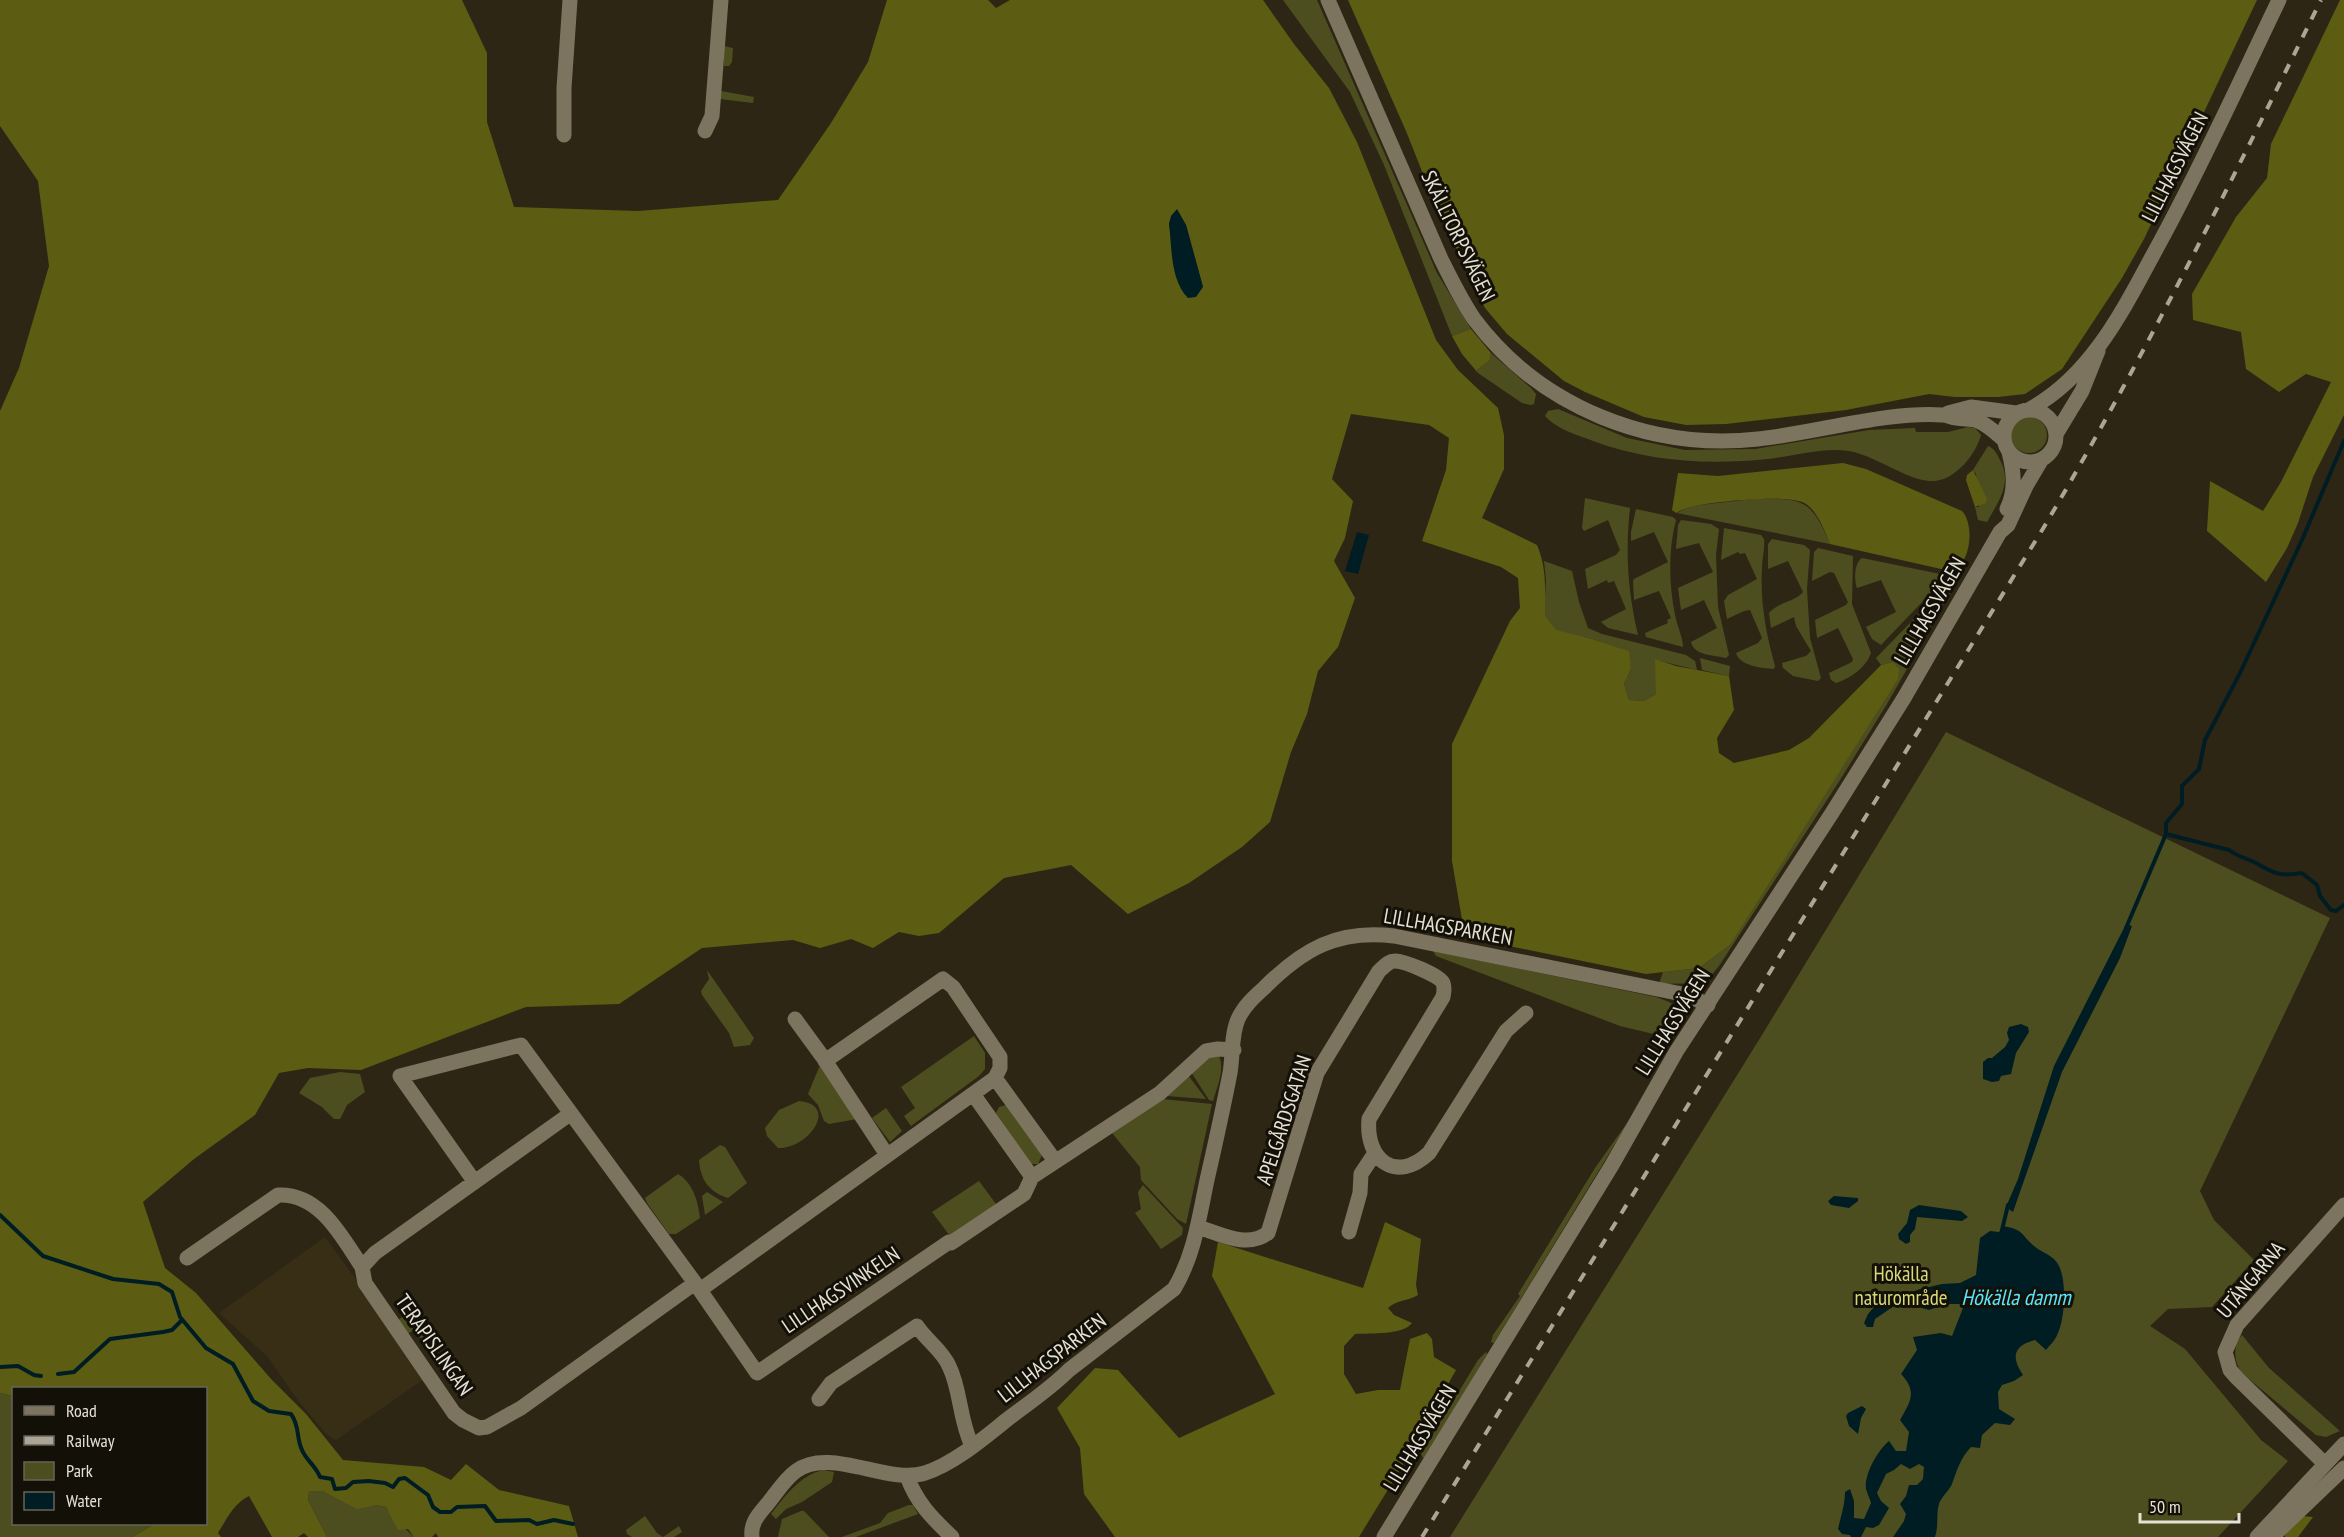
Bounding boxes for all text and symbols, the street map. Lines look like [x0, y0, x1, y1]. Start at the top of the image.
street label: LILLHAGSVÄGEN [2135, 107, 2214, 226]
street label: SKÄLLTORPSVÄGEN [1415, 166, 1502, 305]
street label: LILLHAGSVÄGEN [1888, 552, 1971, 670]
street label: LILLHAGSPARKEN [1382, 902, 1515, 951]
street label: LILLHAGSVÄGEN [1629, 964, 1716, 1080]
street label: APELGÅRDSGATAN [1250, 1052, 1317, 1188]
street label: UTÄNGARNA [2211, 1236, 2291, 1324]
street label: LILLHAGSVINKELN [777, 1240, 905, 1339]
park label: Hökälla naturområde [1855, 1260, 1947, 1311]
water label: Hökälla damm [1961, 1283, 2072, 1311]
street label: TERAPISLINGAN [390, 1289, 479, 1401]
street label: LILLHAGSPARKEN [992, 1307, 1111, 1408]
street label: LILLHAGSVÄGEN [1377, 1379, 1462, 1496]
legend [12, 1387, 207, 1525]
text: Road [66, 1399, 97, 1422]
text: Railway [66, 1429, 115, 1452]
text: Park [66, 1459, 93, 1482]
scale bar [2140, 1486, 2239, 1524]
text: Water [66, 1489, 102, 1512]
text: 50 m [2149, 1495, 2181, 1518]

